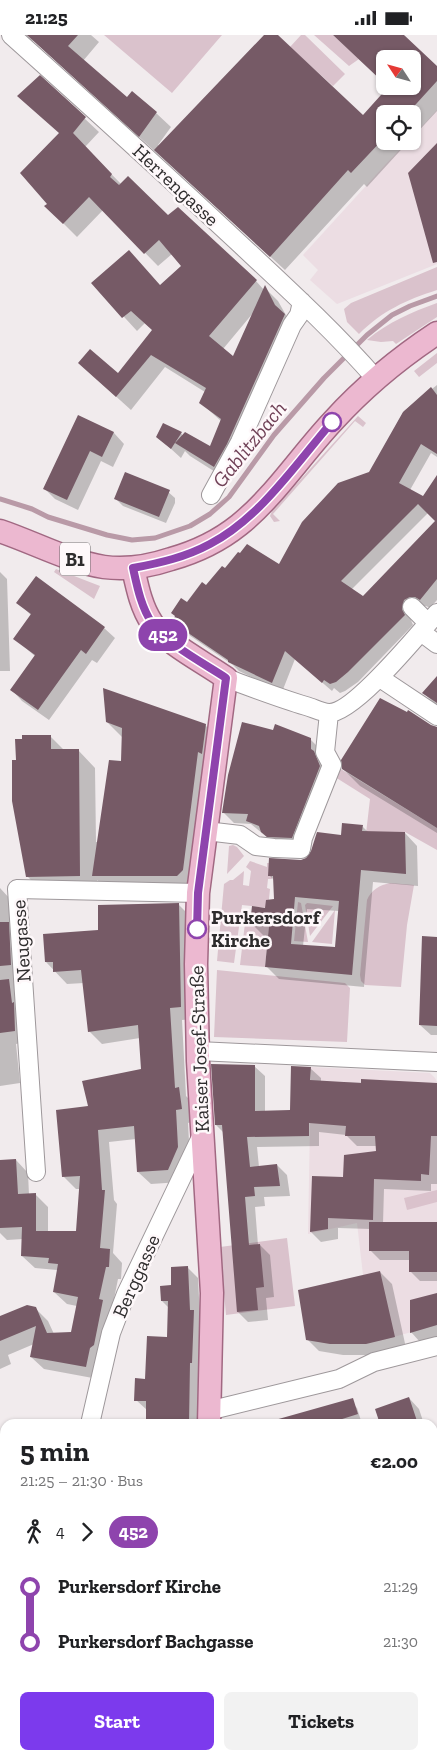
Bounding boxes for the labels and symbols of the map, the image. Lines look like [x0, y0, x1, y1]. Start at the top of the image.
north arrow [376, 50, 421, 95]
street label: Herrengasse [128, 139, 224, 231]
water label: Gablitzbach [207, 396, 291, 492]
unlabelled marker [322, 412, 342, 432]
road number: B1 [60, 543, 90, 575]
line badge: 452 [134, 619, 192, 651]
street label: Neugasse [6, 899, 36, 983]
place label: Purkersdorf Kirche [211, 905, 322, 952]
marker: Purkersdorf Kirche [187, 919, 207, 939]
street label: Kaiser Josef-Straße [184, 965, 214, 1133]
street label: Berggasse [107, 1231, 165, 1321]

